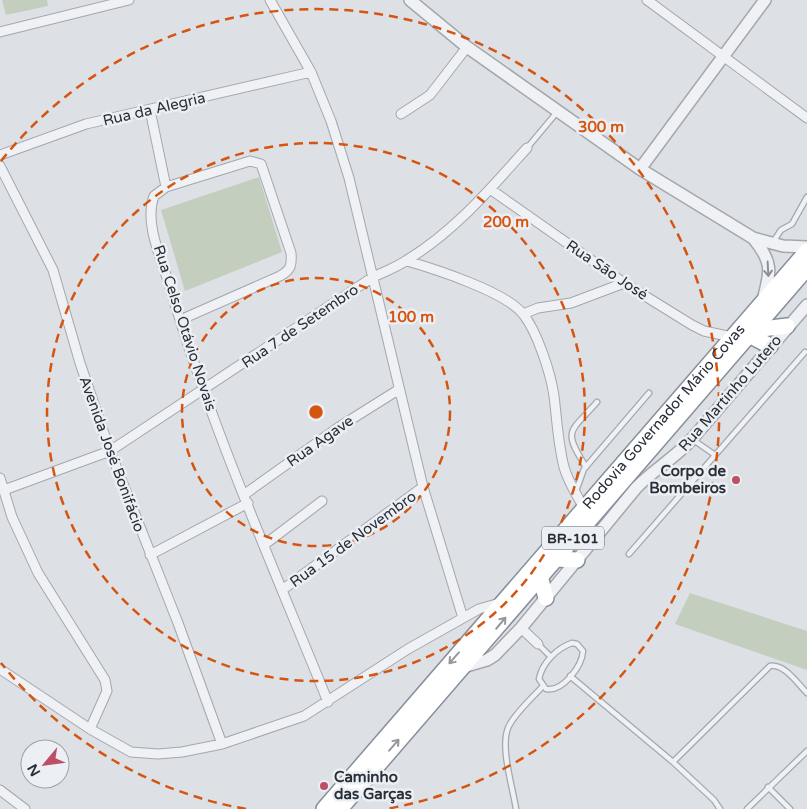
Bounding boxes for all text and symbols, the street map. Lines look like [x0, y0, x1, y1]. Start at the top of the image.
street label: Rua da Alegria [101, 88, 207, 130]
text: 300 m [578, 118, 624, 136]
text: 200 m [483, 213, 529, 231]
street label: Rua São José [563, 236, 651, 304]
street label: Rua Celso Otávio Novais [150, 243, 220, 413]
one-way arrow [764, 261, 773, 277]
street label: Rua 7 de Setembro [238, 280, 362, 372]
text: 100 m [388, 308, 434, 326]
street label: Rodovia Governador Mário Covas [579, 320, 749, 513]
street label: Rua Martinho Lutero [675, 331, 785, 455]
street label: Avenida José Bonifácio [75, 374, 149, 534]
centre of rings [307, 403, 325, 421]
street label: Rua Agave [283, 411, 357, 471]
place label: Corpo de Bombeiros [649, 462, 727, 497]
marker: Corpo de Bombeiros [730, 474, 742, 486]
street label: Rua 15 de Novembro [286, 487, 420, 591]
road number: BR-101 [542, 526, 604, 550]
one-way arrow [495, 616, 507, 629]
one-way arrow [449, 652, 460, 665]
north arrow [20, 739, 70, 789]
one-way arrow [389, 739, 400, 752]
text: N [24, 761, 44, 779]
place label: Caminho das Garças [334, 768, 412, 804]
marker: Caminho das Garças [318, 780, 330, 792]

